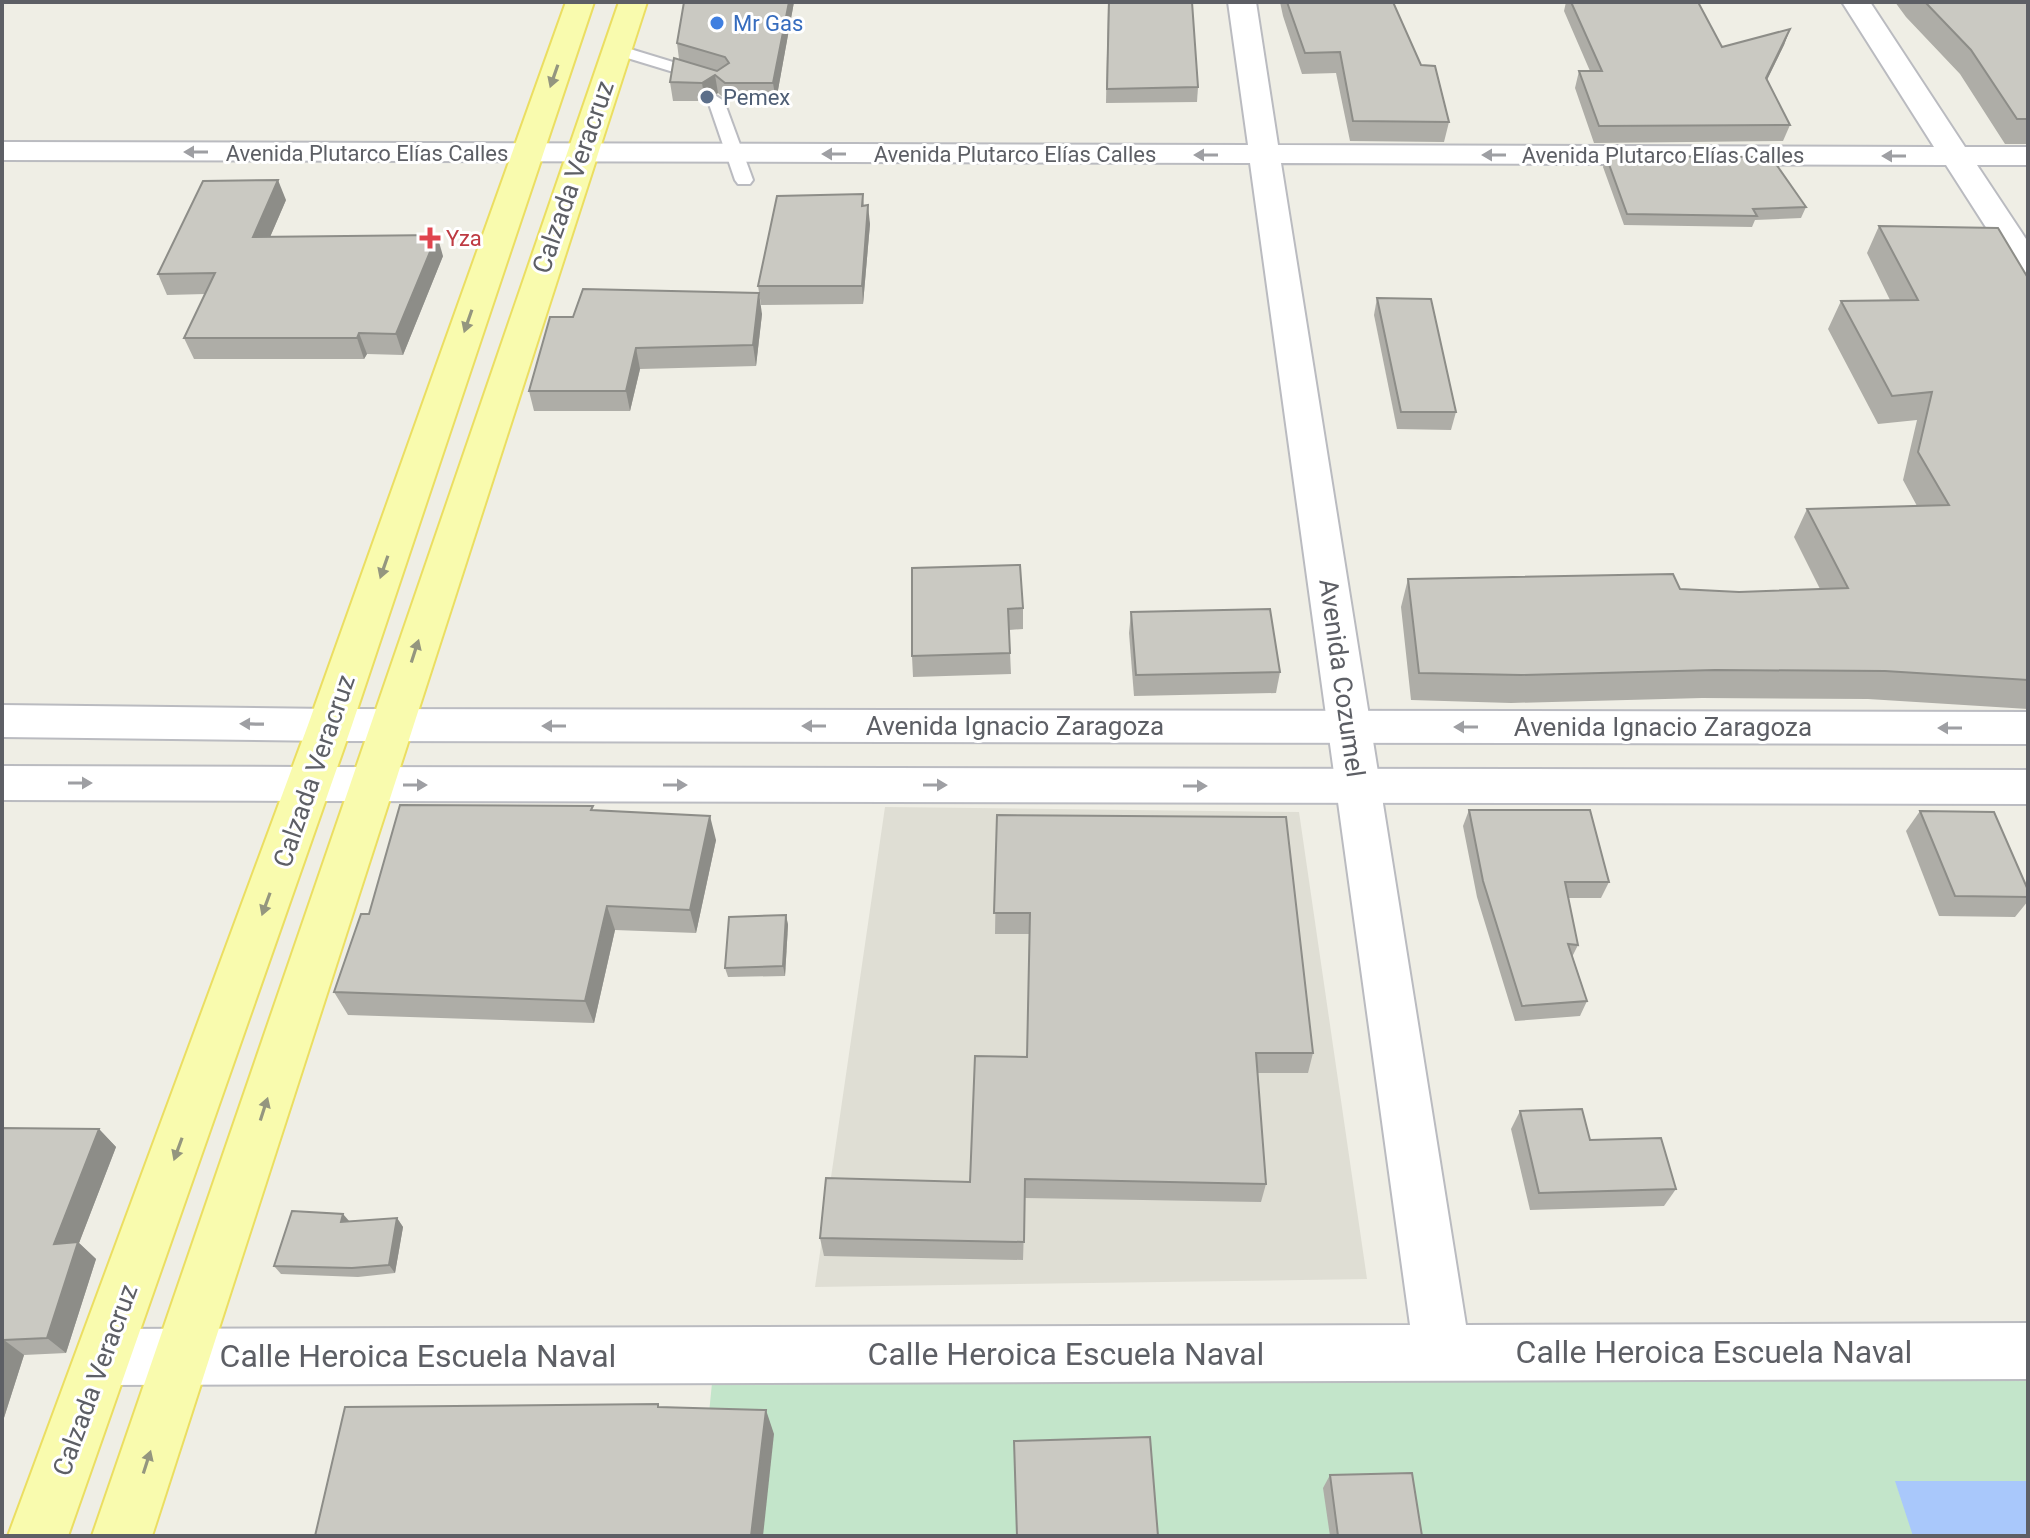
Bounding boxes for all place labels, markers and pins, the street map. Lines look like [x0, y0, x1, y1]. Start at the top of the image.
place label: Mr Gas [733, 11, 803, 36]
marker: Mr Gas [708, 14, 726, 32]
place label: Pemex [723, 85, 790, 110]
marker: Pemex [698, 88, 716, 106]
place label: Yza [446, 226, 482, 251]
marker: Yza [421, 229, 439, 247]

